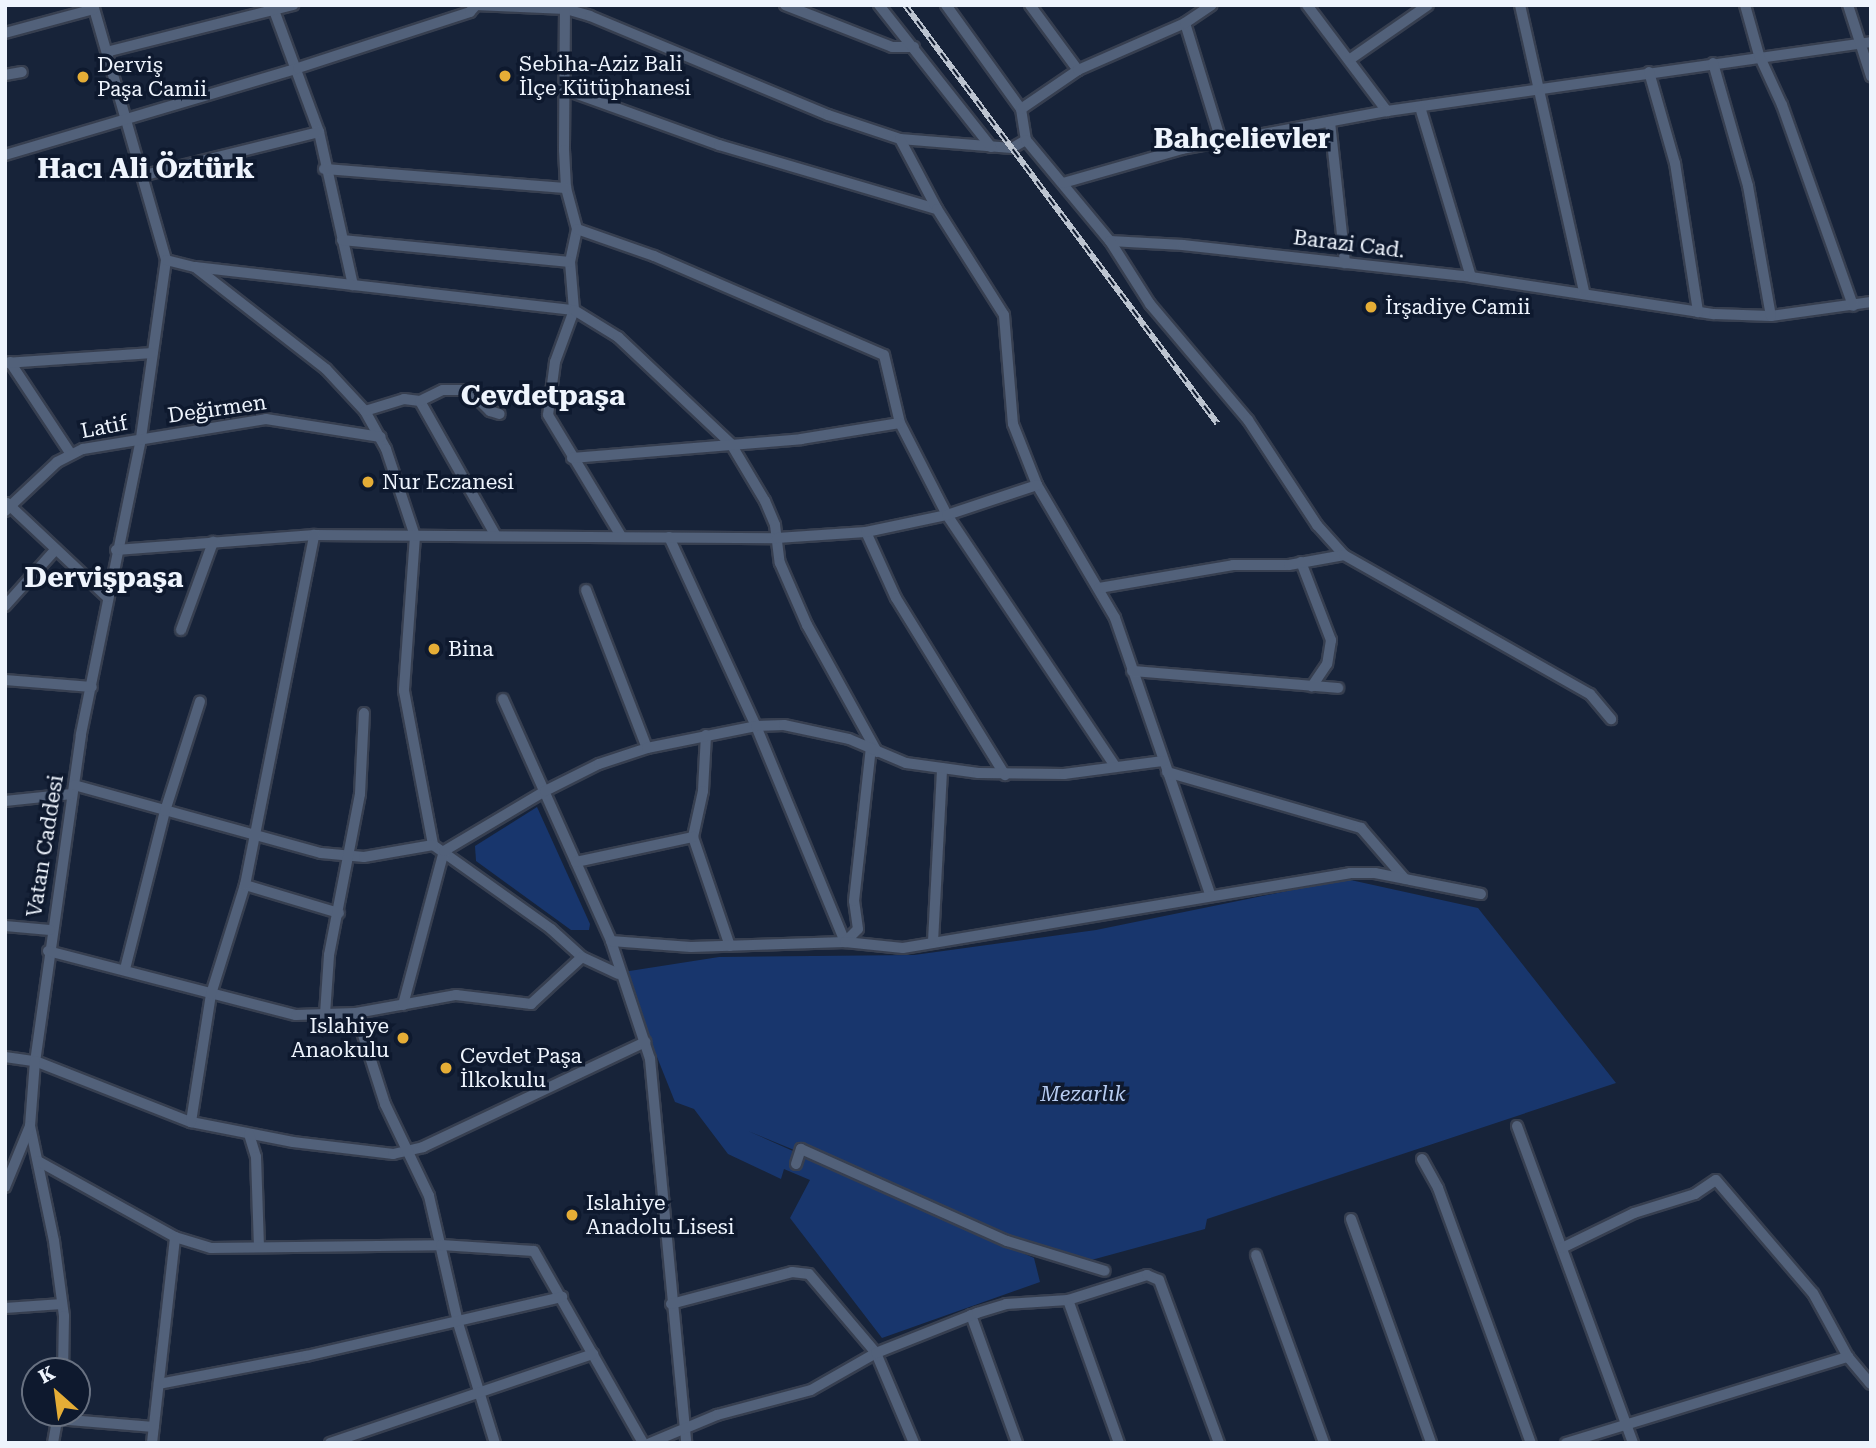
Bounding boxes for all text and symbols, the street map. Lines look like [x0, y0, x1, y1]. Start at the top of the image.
place label: Sebiha-Aziz Bali İlçe Kütüphanesi [519, 51, 691, 101]
place label: Derviş Paşa Camii [97, 52, 207, 102]
marker: Sebiha-Aziz Bali İlçe Kütüphanesi [497, 68, 513, 84]
marker: Derviş Paşa Camii [75, 69, 91, 85]
district label: Bahçelievler [1154, 122, 1330, 156]
district label: Hacı Ali Öztürk [37, 152, 255, 186]
street label: Barazi Cad. [1292, 225, 1406, 263]
place label: İrşadiye Camii [1385, 294, 1531, 320]
marker: İrşadiye Camii [1363, 299, 1379, 315]
district label: Cevdetpaşa [461, 379, 625, 413]
street label: Değirmen [166, 390, 268, 428]
street label: Latif [79, 410, 129, 444]
place label: Nur Eczanesi [382, 469, 514, 495]
marker: Nur Eczanesi [360, 474, 376, 490]
district label: Dervişpaşa [25, 561, 183, 595]
place label: Bina [448, 636, 494, 662]
marker: Bina [426, 641, 442, 657]
street label: Vatan Caddesi [21, 773, 69, 919]
place label: Islahiye Anaokulu [291, 1013, 389, 1063]
marker: Islahiye Anaokulu [395, 1030, 411, 1046]
place label: Cevdet Paşa İlkokulu [460, 1043, 582, 1093]
marker: Cevdet Paşa İlkokulu [438, 1060, 454, 1076]
park label: Mezarlık [1040, 1081, 1126, 1107]
place label: Islahiye Anadolu Lisesi [586, 1190, 735, 1240]
marker: Islahiye Anadolu Lisesi [564, 1207, 580, 1223]
north arrow [21, 1357, 91, 1427]
text: K [35, 1361, 59, 1388]

